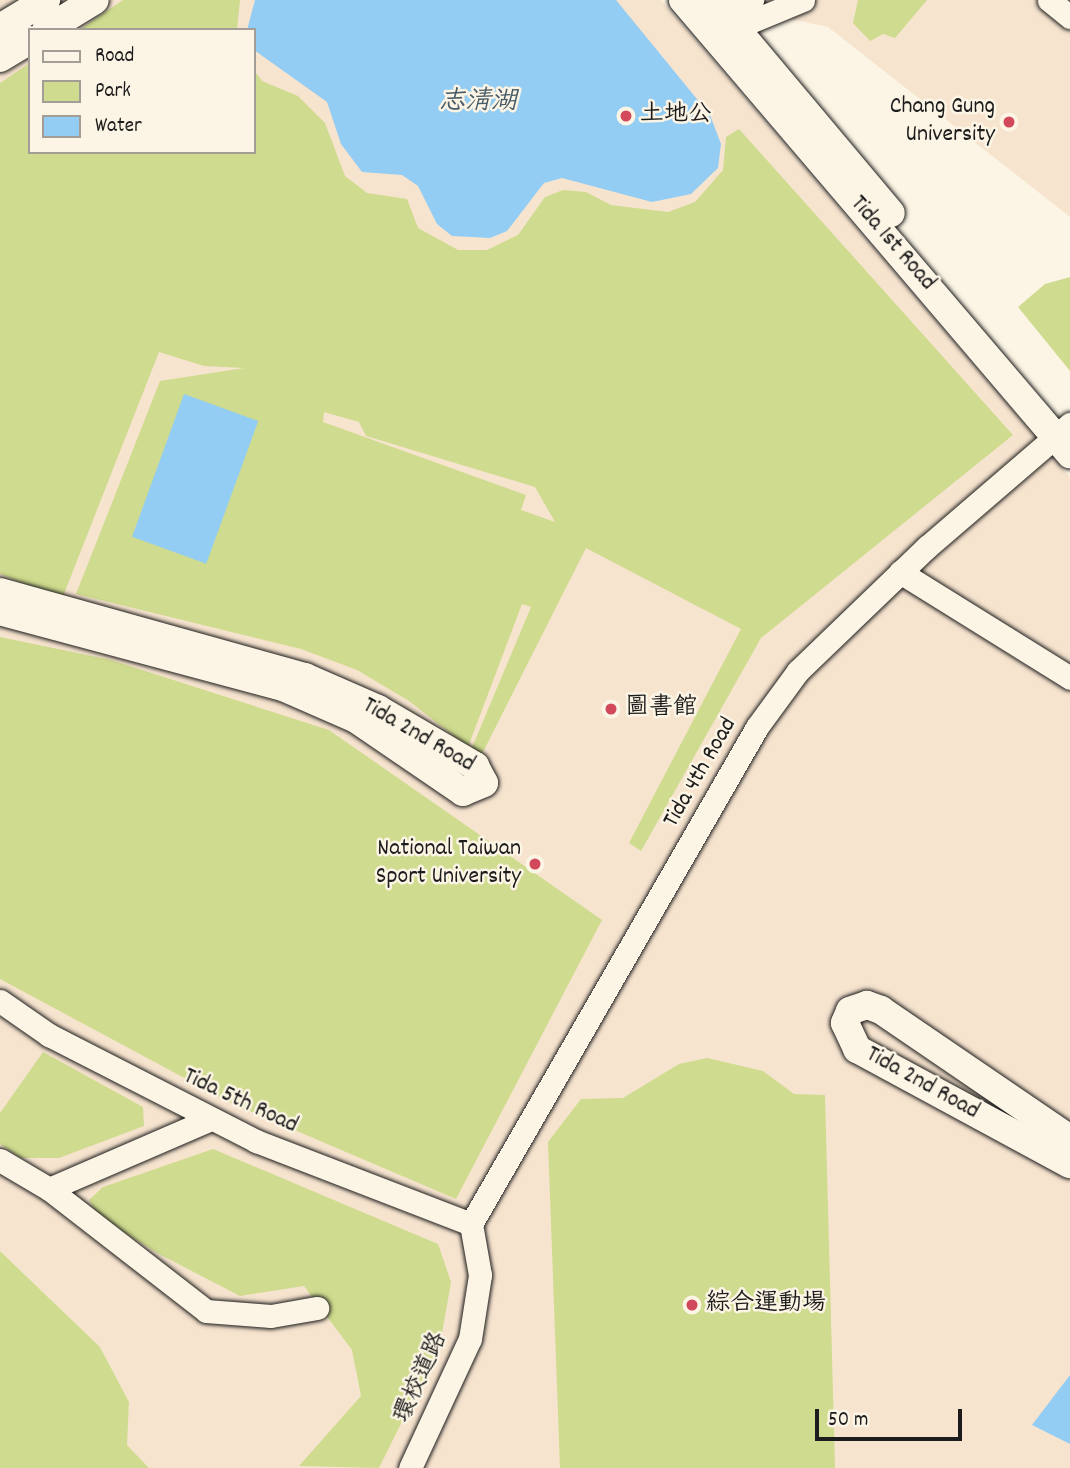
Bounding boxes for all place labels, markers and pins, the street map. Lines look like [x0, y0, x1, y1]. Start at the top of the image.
place label: Chang Gung University [890, 94, 995, 150]
place label: 土地公 [640, 102, 712, 130]
marker: 土地公 [618, 108, 634, 124]
marker: Chang Gung University [1001, 114, 1017, 130]
place label: 圖書館 [625, 695, 697, 723]
marker: 圖書館 [603, 701, 619, 717]
place label: National Taiwan Sport University [376, 836, 521, 892]
marker: National Taiwan Sport University [527, 856, 543, 872]
place label: 綜合運動場 [706, 1291, 826, 1319]
marker: 綜合運動場 [684, 1297, 700, 1313]

